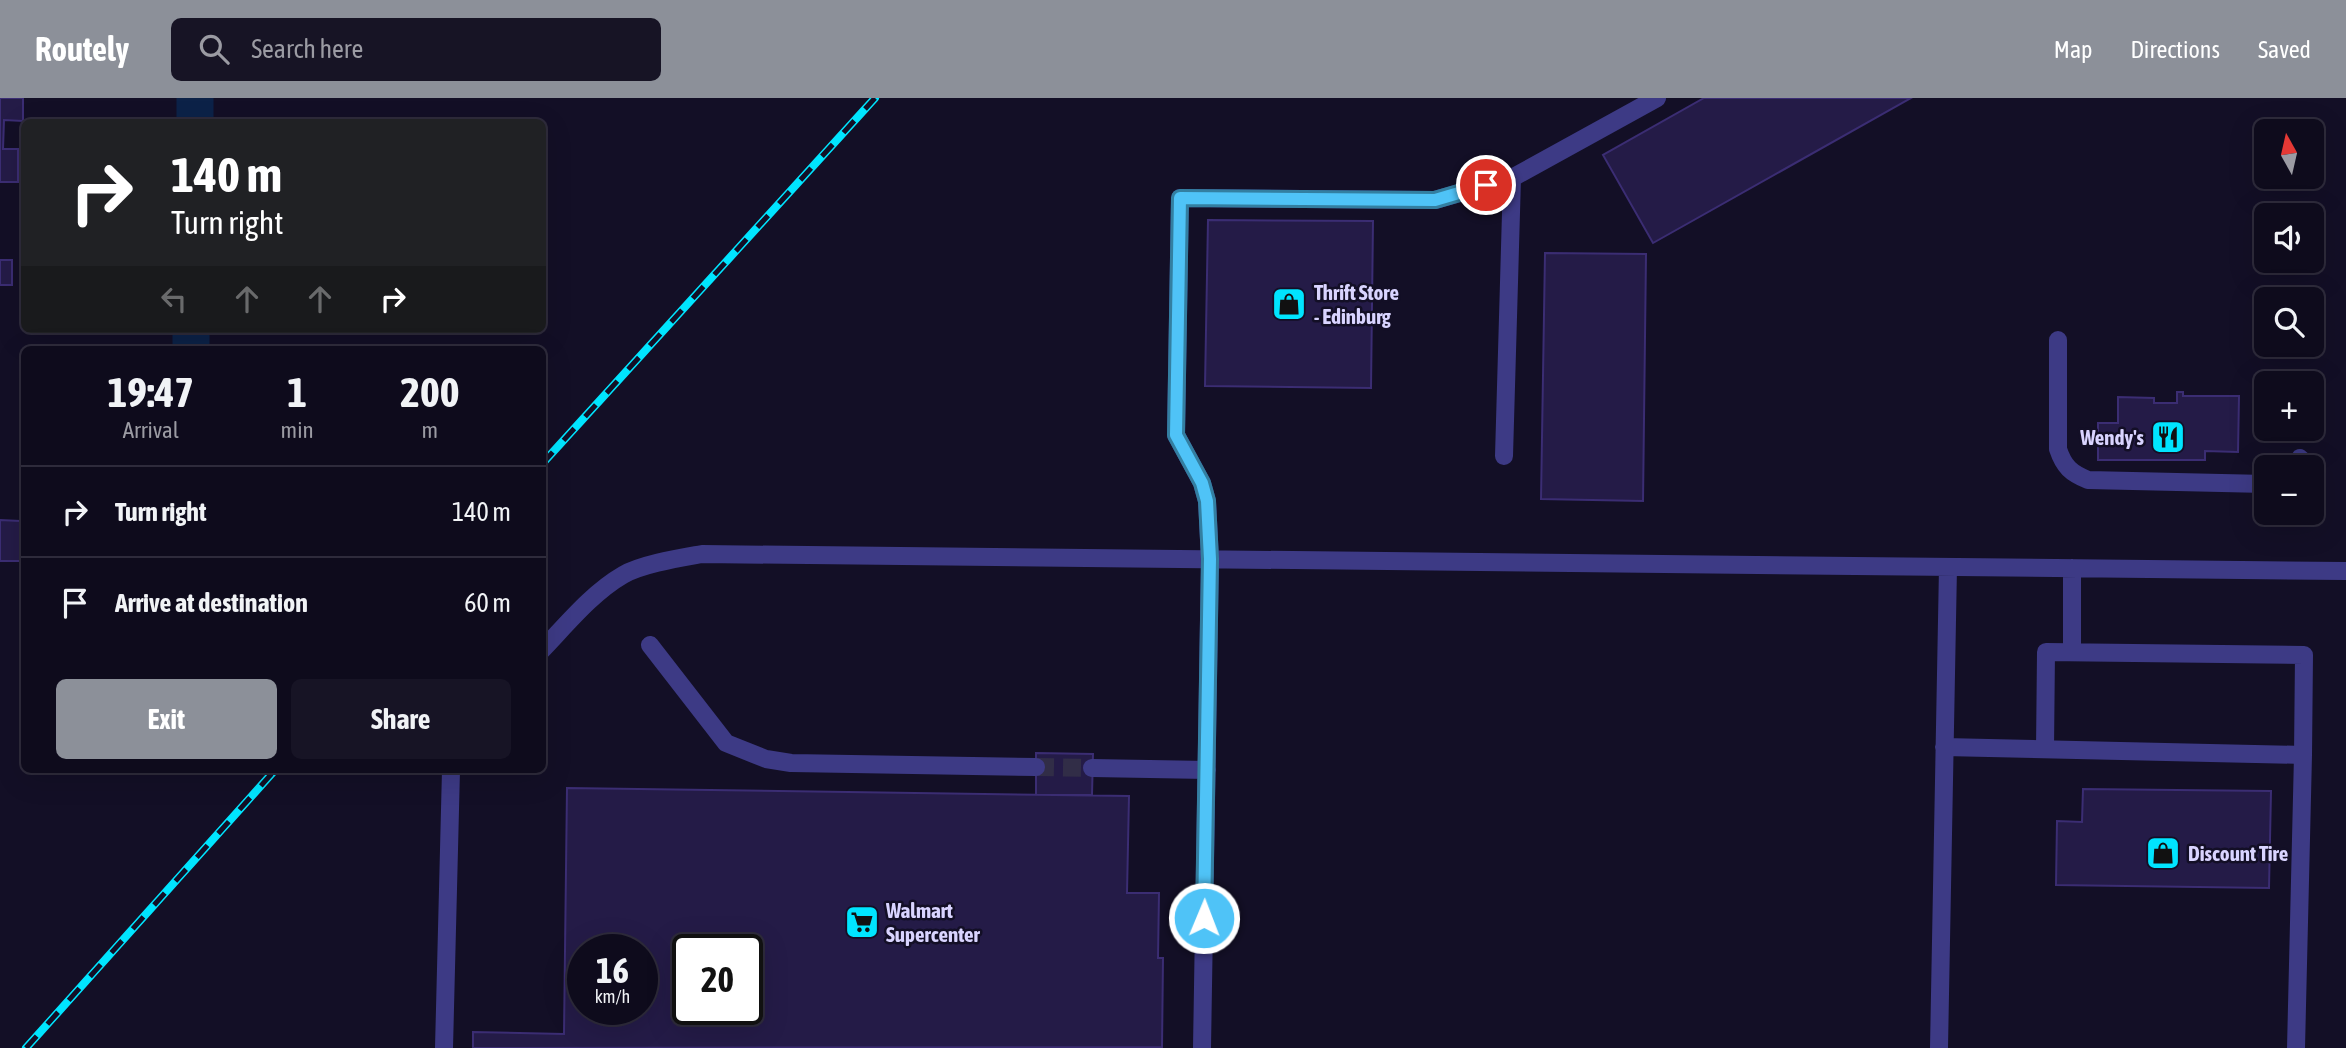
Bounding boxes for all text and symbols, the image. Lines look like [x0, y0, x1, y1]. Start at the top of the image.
search box [171, 18, 661, 81]
text: Routely [35, 30, 129, 68]
icon: search [195, 30, 233, 68]
text: Search here [251, 34, 363, 64]
text: Map [2054, 36, 2092, 63]
text: Directions [2130, 36, 2220, 63]
text: Saved [2258, 36, 2311, 63]
north arrow [2254, 119, 2324, 189]
map controls [2254, 119, 2324, 525]
text: 140 m [171, 146, 282, 202]
icon: right [56, 147, 147, 238]
pin [1456, 155, 1516, 215]
icon: arrive [1467, 166, 1505, 204]
button: sound [2254, 203, 2324, 273]
text: Turn right [171, 204, 284, 241]
icon: left [155, 280, 193, 318]
icon: ahead [228, 280, 266, 318]
icon: ahead [301, 280, 339, 318]
icon: right [374, 280, 412, 318]
place label: Thrift Store - Edinburg [1314, 280, 1399, 328]
shop icon: Thrift Store - Edinburg [1270, 285, 1308, 323]
button: search [2254, 287, 2324, 357]
text: 19:47 [108, 368, 194, 416]
text: 1 [287, 368, 307, 416]
text: 200 [400, 368, 459, 416]
button: + [2254, 371, 2324, 441]
text: Arrival [123, 417, 179, 443]
text: min [281, 417, 314, 443]
text: m [422, 417, 438, 443]
restaurant icon: Wendy's [2149, 418, 2187, 456]
place label: Wendy's [2079, 425, 2145, 449]
button: − [2254, 455, 2324, 525]
icon: right [56, 493, 94, 531]
text: Turn right [115, 497, 206, 527]
text: 140 m [452, 497, 511, 527]
icon: arrive [56, 584, 94, 622]
text: Arrive at destination [115, 588, 308, 618]
text: 60 m [464, 588, 511, 618]
button: Exit [56, 679, 277, 759]
button: Share [291, 679, 511, 759]
shop icon: Discount Tire [2144, 834, 2182, 872]
place label: Discount Tire [2188, 841, 2288, 865]
position arrow [1167, 881, 1241, 955]
place label: Walmart Supercenter [885, 898, 981, 946]
supermarket icon: Walmart Supercenter [843, 903, 881, 941]
speed limit sign: 20 [672, 934, 763, 1025]
text: 16 [596, 950, 629, 990]
text: km/h [595, 986, 630, 1007]

